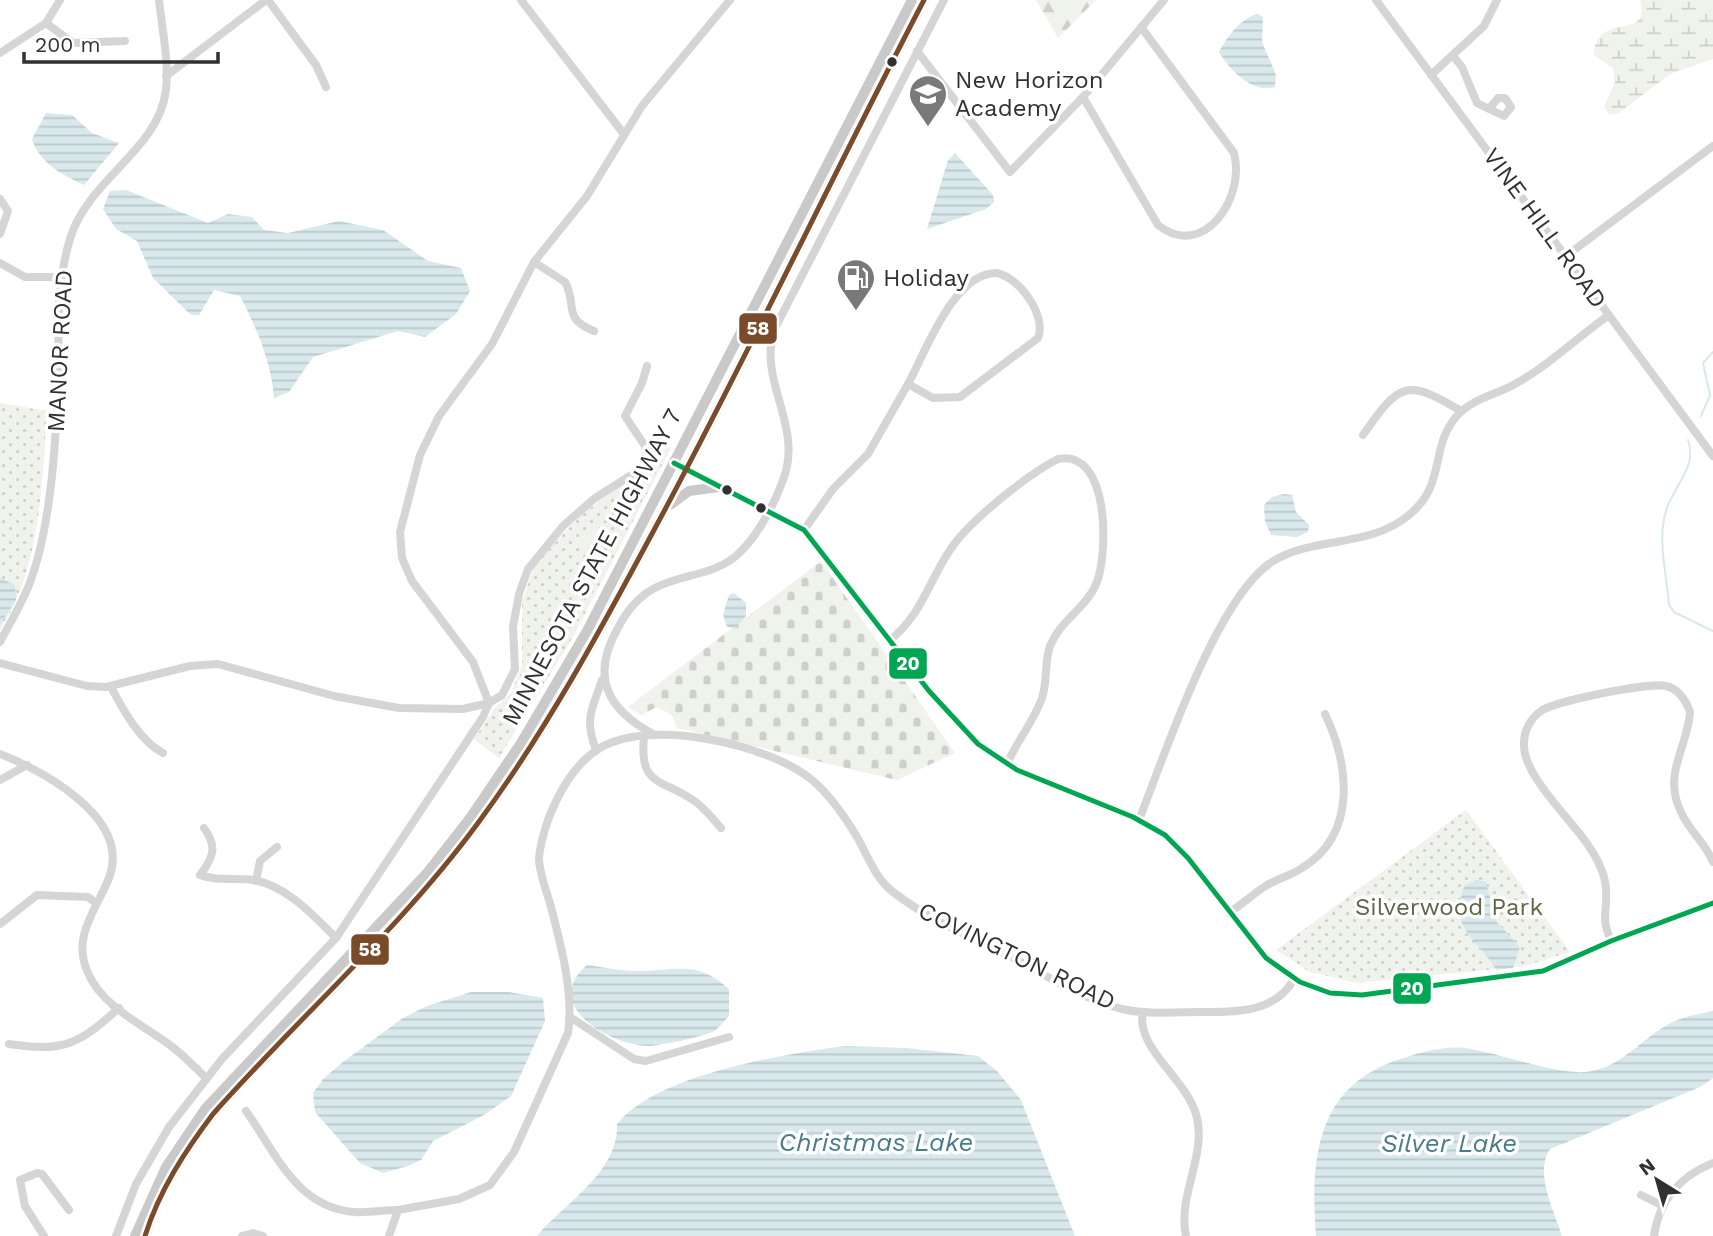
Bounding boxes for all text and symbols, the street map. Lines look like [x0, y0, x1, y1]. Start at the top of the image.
scale bar [24, 21, 219, 65]
text: 200 m [35, 32, 101, 57]
unlabelled marker [885, 55, 899, 69]
place label: New Horizon Academy [955, 66, 1104, 122]
school or university icon: New Horizon Academy [907, 73, 949, 128]
street label: VINE HILL ROAD [1478, 142, 1612, 314]
fuel station icon: Holiday [835, 257, 877, 312]
place label: Holiday [883, 264, 969, 292]
street label: MANOR ROAD [42, 269, 78, 433]
line badge: 58 [738, 312, 778, 345]
text: 58 [747, 317, 770, 340]
street label: MINNESOTA STATE HIGHWAY 7 [496, 404, 688, 730]
unlabelled marker [720, 483, 734, 497]
unlabelled marker [754, 501, 768, 515]
line badge: 20 [888, 647, 928, 680]
text: 20 [896, 652, 920, 675]
park label: Silverwood Park [1355, 893, 1543, 921]
street label: COVINGTON ROAD [914, 896, 1120, 1016]
line badge: 58 [350, 933, 390, 966]
text: 58 [359, 938, 382, 961]
line badge: 20 [1392, 972, 1432, 1005]
text: 20 [1400, 977, 1424, 1000]
water label: Christmas Lake [779, 1127, 973, 1157]
water label: Silver Lake [1381, 1128, 1517, 1158]
north arrow [1622, 1145, 1692, 1215]
text: N [1635, 1153, 1660, 1180]

